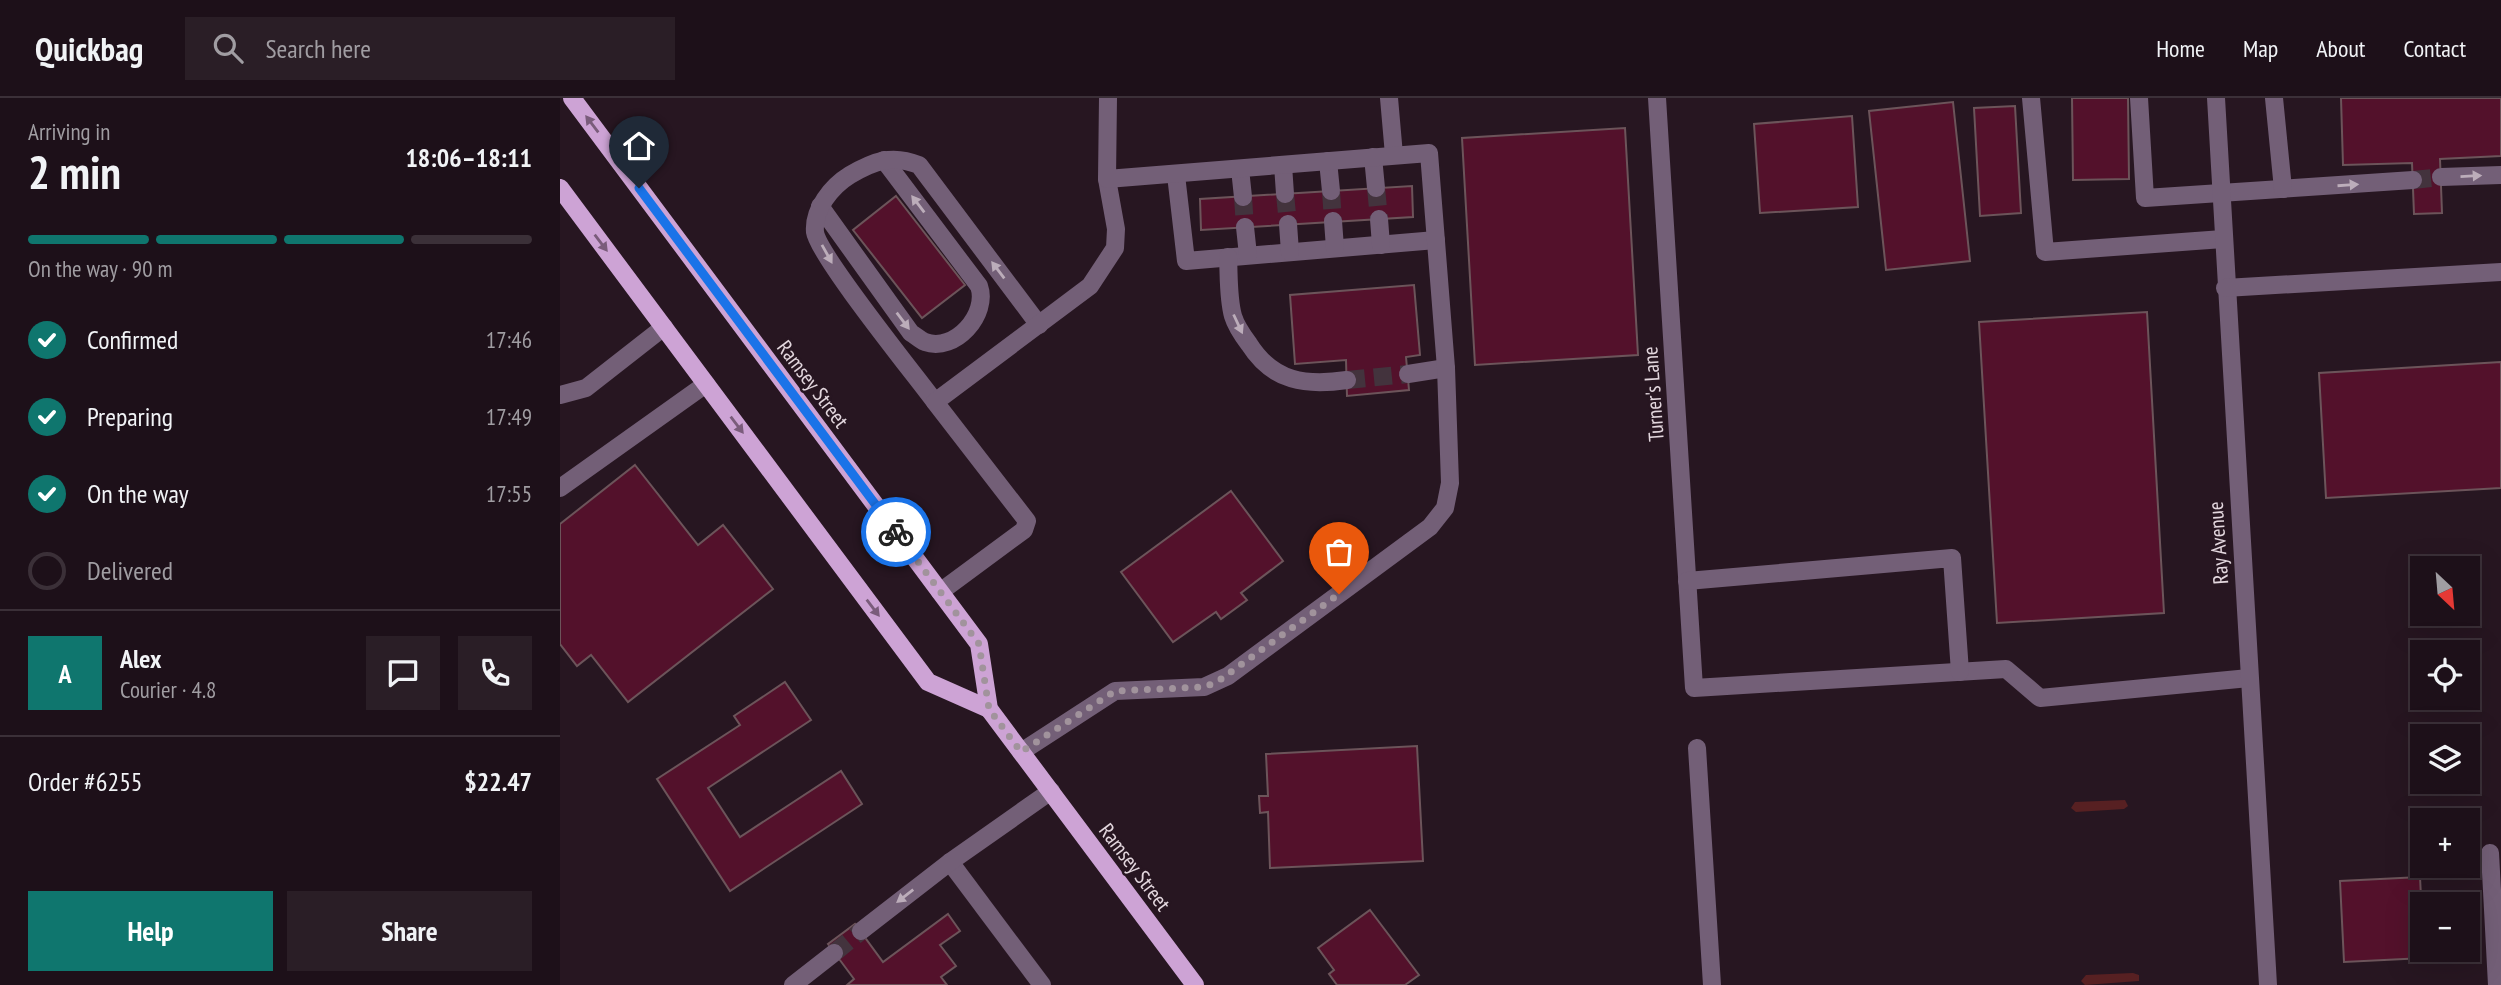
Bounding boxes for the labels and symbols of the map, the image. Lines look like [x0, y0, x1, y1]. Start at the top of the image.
one-way arrow [585, 115, 599, 134]
pin [609, 116, 669, 188]
one-way arrow [2460, 171, 2482, 182]
one-way arrow [2337, 179, 2359, 190]
one-way arrow [910, 196, 925, 214]
one-way arrow [593, 234, 607, 252]
one-way arrow [820, 244, 832, 264]
one-way arrow [992, 261, 1006, 279]
one-way arrow [895, 312, 909, 330]
one-way arrow [1232, 314, 1243, 334]
street label: Ramsey Street [771, 335, 855, 433]
street label: Turner's Lane [1636, 346, 1670, 442]
one-way arrow [729, 416, 743, 434]
courier [861, 497, 931, 567]
street label: Ray Avenue [2202, 501, 2234, 585]
pin [1309, 522, 1369, 594]
north arrow [2410, 556, 2480, 626]
one-way arrow [865, 598, 880, 616]
street label: Ramsey Street [1093, 818, 1177, 916]
one-way arrow [897, 889, 915, 904]

